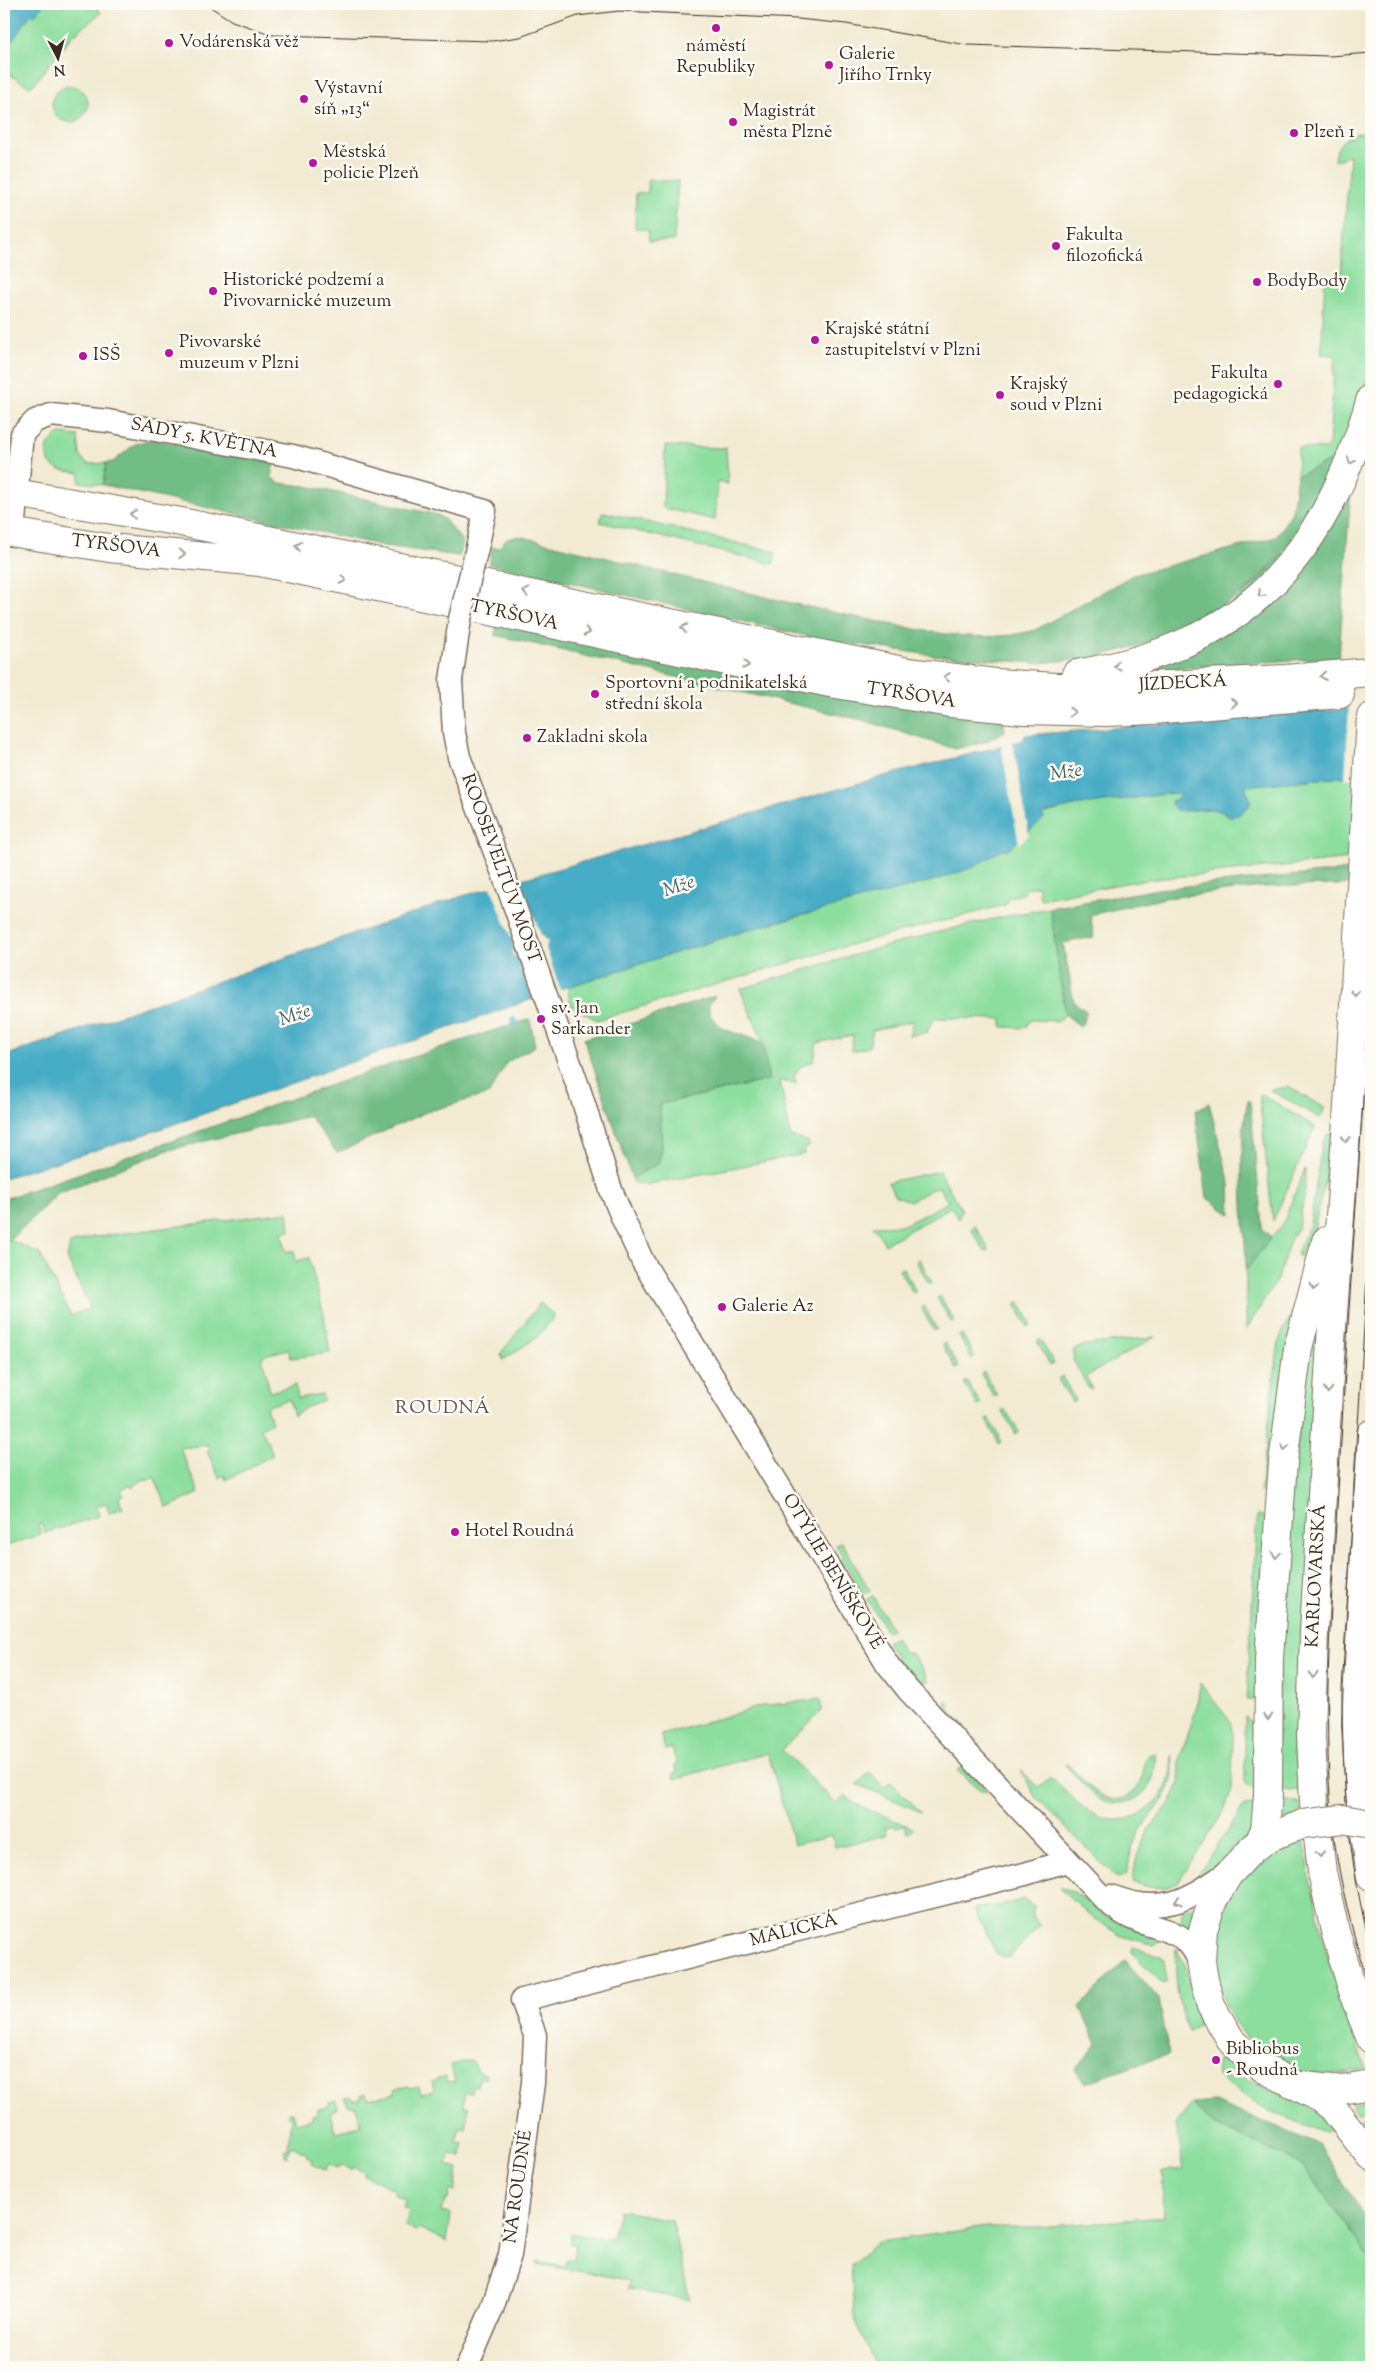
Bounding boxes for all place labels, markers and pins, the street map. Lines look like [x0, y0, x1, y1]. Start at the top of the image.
marker: náměstí Republiky [710, 22, 722, 34]
place label: Vodárenská věž [179, 30, 299, 56]
place label: náměstí Republiky [676, 34, 756, 81]
marker: Vodárenská věž [163, 37, 175, 49]
place label: Galerie Jiřího Trnky [838, 42, 932, 89]
marker: Galerie Jiřího Trnky [823, 59, 835, 71]
place label: Výstavní síň „13“ [314, 76, 383, 123]
marker: Výstavní síň „13“ [298, 93, 310, 105]
place label: Magistrát města Plzně [743, 99, 832, 146]
marker: Magistrát města Plzně [727, 116, 739, 128]
place label: Plzeň 1 [1304, 120, 1355, 146]
marker: Plzeň 1 [1288, 127, 1300, 139]
place label: Městská policie Plzeň [323, 140, 420, 187]
marker: Městská policie Plzeň [307, 157, 319, 169]
place label: Fakulta filozofická [1066, 223, 1143, 270]
marker: Fakulta filozofická [1050, 240, 1062, 252]
place label: Historické podzemí a Pivovarnické muzeum [223, 268, 391, 315]
place label: BodyBody [1267, 269, 1347, 295]
marker: BodyBody [1251, 276, 1263, 288]
marker: Historické podzemí a Pivovarnické muzeum [207, 285, 219, 297]
place label: Krajské státní zastupitelství v Plzni [825, 317, 981, 364]
place label: Pivovarské muzeum v Plzni [179, 330, 299, 377]
marker: Krajské státní zastupitelství v Plzni [809, 334, 821, 346]
place label: ISŠ [93, 343, 120, 369]
marker: Pivovarské muzeum v Plzni [163, 347, 175, 359]
marker: ISŠ [77, 350, 89, 362]
place label: Fakulta pedagogická [1173, 361, 1268, 408]
place label: Krajský soud v Plzni [1010, 372, 1102, 419]
marker: Fakulta pedagogická [1272, 378, 1284, 390]
marker: Krajský soud v Plzni [994, 389, 1006, 401]
place label: Sportovní a podnikatelská střední škola [605, 671, 807, 718]
marker: Sportovní a podnikatelská střední škola [589, 688, 601, 700]
place label: Zakladni skola [537, 725, 648, 751]
marker: Zakladni skola [521, 732, 533, 744]
place label: sv. Jan Sarkander [551, 996, 630, 1043]
marker: sv. Jan Sarkander [535, 1013, 547, 1025]
place label: Galerie Az [732, 1294, 814, 1320]
marker: Galerie Az [716, 1301, 728, 1313]
place label: Hotel Roudná [465, 1519, 574, 1545]
marker: Hotel Roudná [449, 1526, 461, 1538]
place label: Bibliobus - Roudná [1226, 2037, 1299, 2084]
marker: Bibliobus - Roudná [1210, 2054, 1222, 2066]

